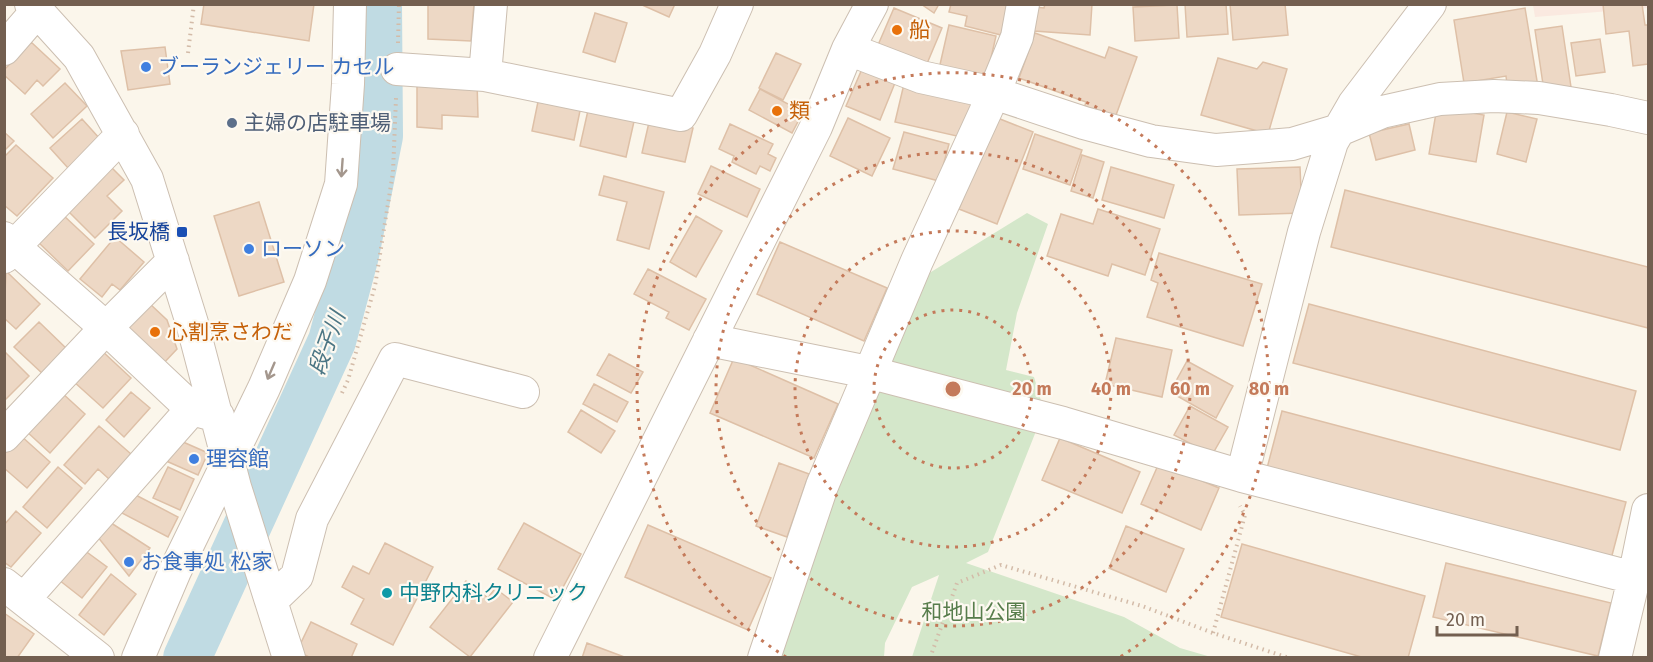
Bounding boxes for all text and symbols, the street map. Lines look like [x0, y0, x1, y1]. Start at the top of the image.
place label: 船 [909, 17, 930, 43]
marker: 船 [890, 23, 904, 37]
place label: ブーランジェリー カセル [158, 54, 395, 80]
marker: ブーランジェリー カセル [139, 60, 153, 74]
place label: 類 [789, 98, 810, 124]
marker: 類 [770, 104, 784, 118]
place label: 主婦の店駐車場 [244, 110, 391, 136]
marker: 主婦の店駐車場 [225, 116, 239, 130]
one-way arrow [336, 157, 347, 177]
place label: 長坂橋 [107, 219, 170, 245]
marker: 長坂橋 [175, 225, 189, 239]
place label: ローソン [261, 236, 345, 262]
marker: ローソン [242, 242, 256, 256]
water label: 段子川 [303, 306, 352, 379]
place label: 心割烹さわだ [167, 319, 293, 345]
marker: 心割烹さわだ [148, 325, 162, 339]
one-way arrow [265, 361, 276, 380]
text: 20 m [1012, 378, 1052, 400]
text: 40 m [1091, 378, 1131, 400]
text: 60 m [1170, 378, 1210, 400]
text: 80 m [1249, 378, 1289, 400]
centre of rings [943, 379, 963, 399]
place label: 理容館 [206, 446, 269, 472]
marker: 理容館 [187, 452, 201, 466]
place label: お食事処 松家 [141, 549, 273, 575]
marker: お食事処 松家 [122, 555, 136, 569]
place label: 中野内科クリニック [399, 580, 588, 606]
marker: 中野内科クリニック [380, 586, 394, 600]
park label: 和地山公園 [922, 599, 1027, 625]
scale bar [1437, 599, 1516, 637]
text: 20 m [1446, 609, 1485, 631]

